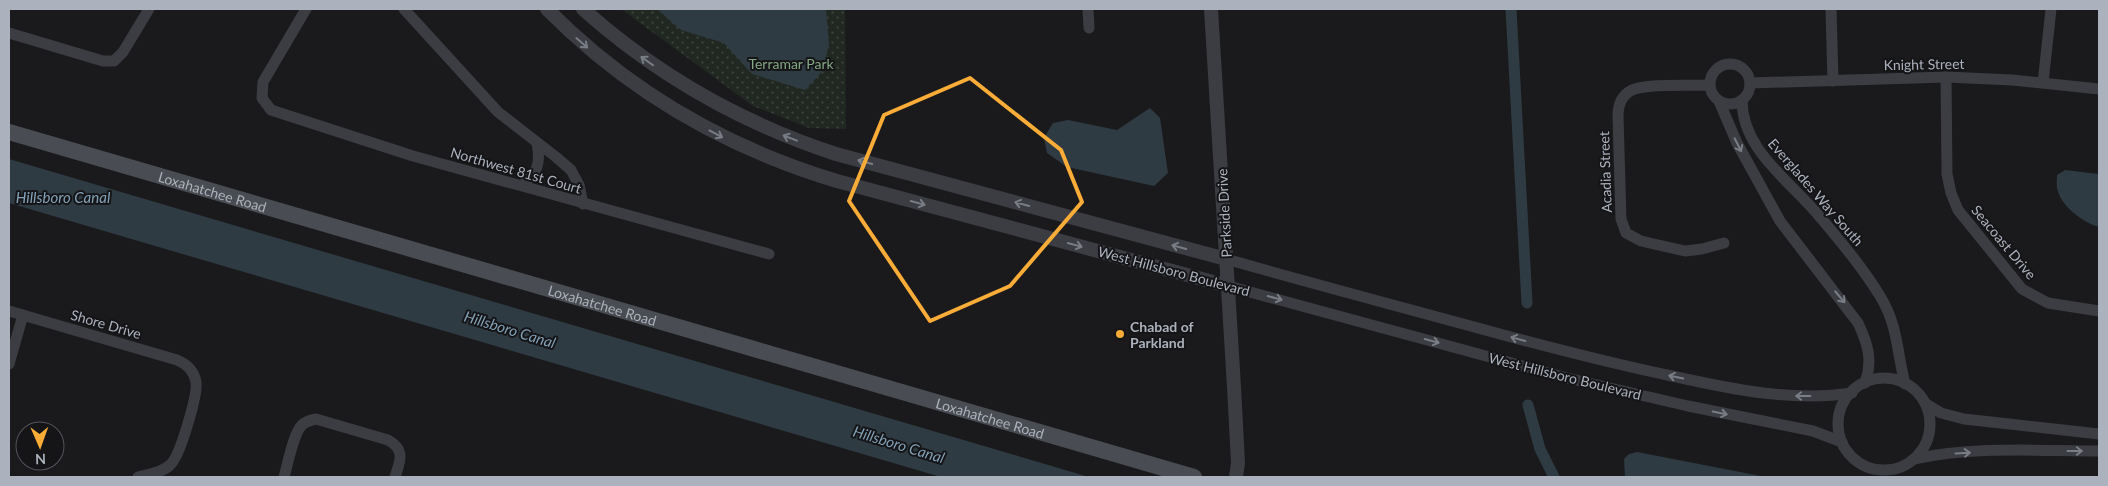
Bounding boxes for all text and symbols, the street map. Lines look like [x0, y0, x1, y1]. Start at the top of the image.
one-way arrow [575, 37, 588, 48]
park label: Terramar Park [748, 55, 834, 72]
street label: Knight Street [1883, 55, 1965, 73]
one-way arrow [641, 56, 655, 66]
one-way arrow [708, 130, 723, 139]
street label: Acadia Street [1595, 131, 1615, 213]
one-way arrow [783, 133, 798, 142]
street label: Everglades Way South [1765, 135, 1867, 249]
one-way arrow [1734, 137, 1744, 152]
street label: Northwest 81st Court [449, 143, 583, 197]
one-way arrow [858, 157, 874, 166]
street label: Loxahatchee Road [156, 167, 269, 215]
street label: Parkside Drive [1213, 168, 1235, 258]
water label: Hillsboro Canal [16, 188, 111, 206]
one-way arrow [909, 198, 925, 208]
one-way arrow [1015, 199, 1031, 209]
street label: Seacoast Drive [1968, 202, 2040, 282]
one-way arrow [1066, 240, 1082, 250]
one-way arrow [1172, 241, 1188, 251]
street label: West Hillsboro Boulevard [1096, 243, 1252, 299]
street label: Loxahatchee Road [546, 281, 658, 329]
one-way arrow [1834, 290, 1845, 303]
one-way arrow [1267, 294, 1283, 303]
street label: Shore Drive [69, 306, 143, 342]
water label: Hillsboro Canal [462, 307, 558, 352]
place label: Chabad of Parkland [1130, 318, 1194, 351]
marker: Chabad of Parkland [1114, 328, 1126, 340]
one-way arrow [1511, 334, 1527, 343]
one-way arrow [1423, 337, 1439, 346]
street label: West Hillsboro Boulevard [1487, 349, 1643, 403]
one-way arrow [1669, 372, 1685, 381]
one-way arrow [1795, 391, 1812, 401]
street label: Loxahatchee Road [934, 394, 1046, 441]
one-way arrow [1711, 409, 1727, 418]
north arrow [15, 421, 65, 471]
water label: Hillsboro Canal [851, 422, 947, 467]
one-way arrow [2066, 446, 2083, 456]
one-way arrow [1955, 448, 1971, 457]
text: N [35, 451, 46, 468]

